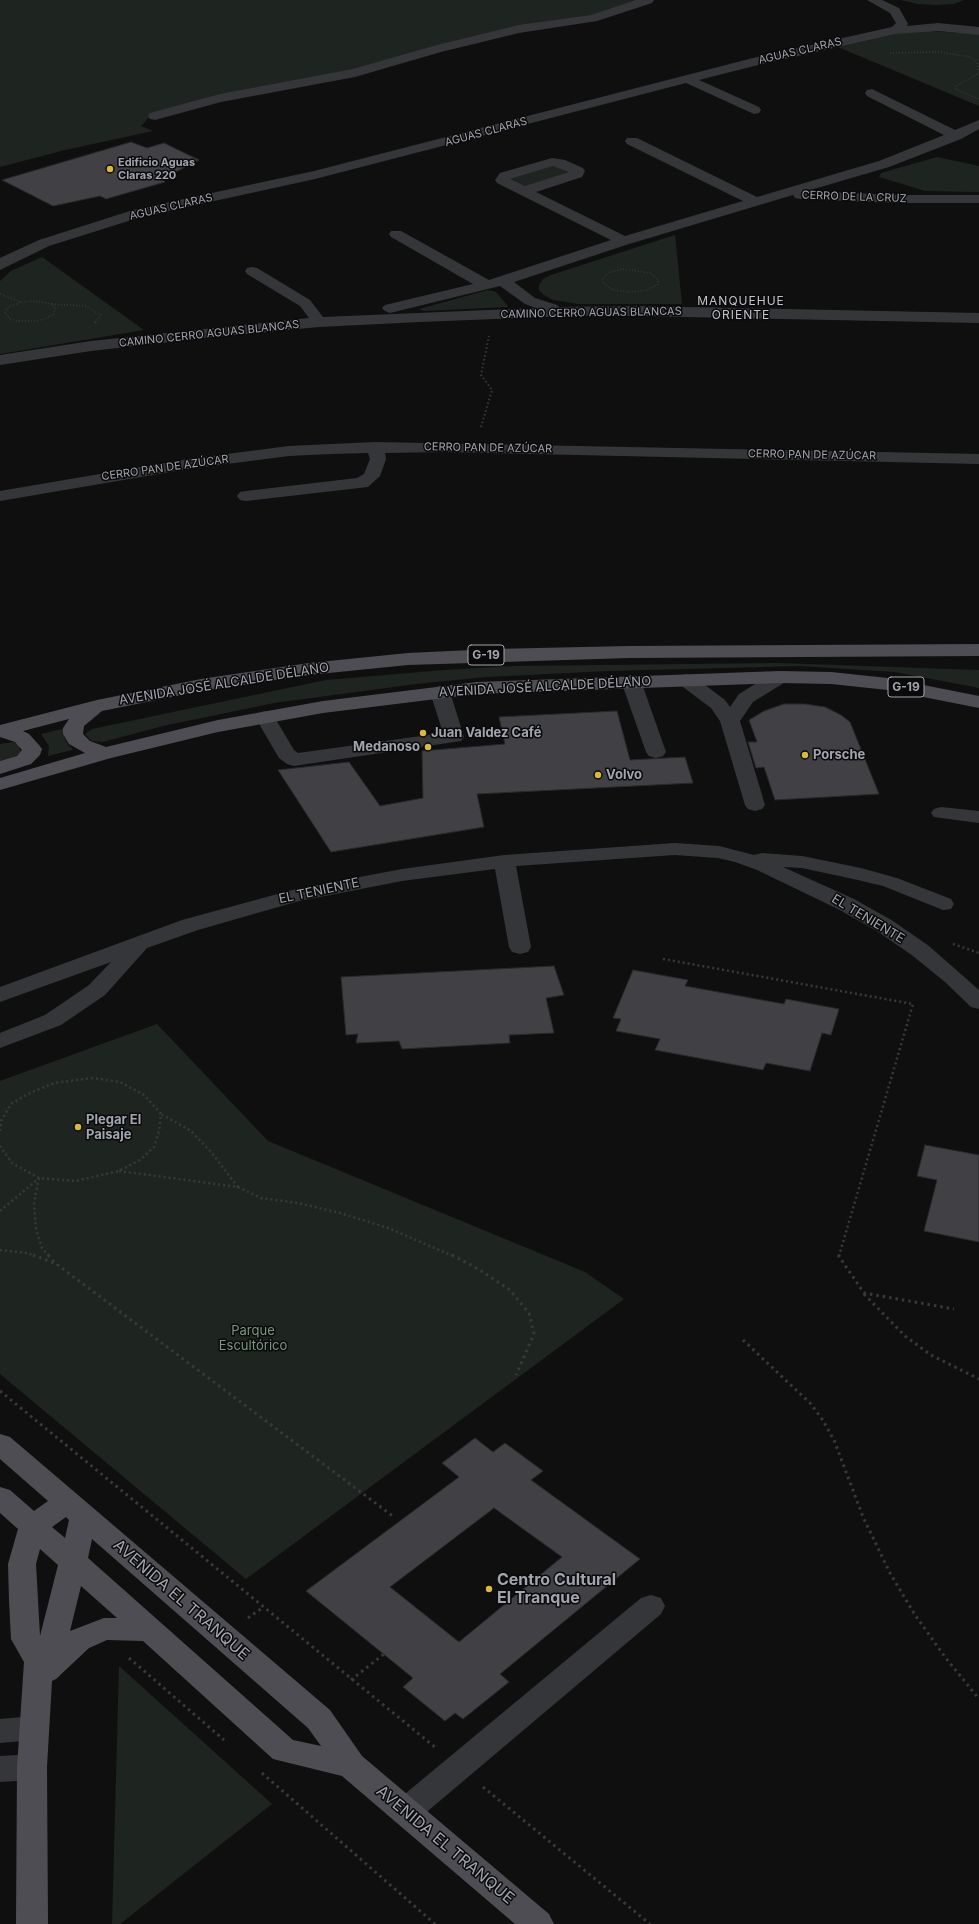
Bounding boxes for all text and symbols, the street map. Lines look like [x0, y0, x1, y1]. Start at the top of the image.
street label: AGUAS CLARAS [757, 35, 843, 67]
street label: AGUAS CLARAS [443, 115, 529, 149]
place label: Edificio Aguas Claras 220 [118, 156, 195, 182]
marker: Edificio Aguas Claras 220 [105, 164, 115, 174]
street label: CERRO DE LA CRUZ [801, 189, 907, 205]
street label: AGUAS CLARAS [128, 191, 214, 223]
district label: MANQUEHUE ORIENTE [697, 294, 785, 322]
street label: CAMINO CERRO AGUAS BLANCAS [500, 305, 682, 321]
street label: CAMINO CERRO AGUAS BLANCAS [118, 318, 300, 350]
street label: CERRO PAN DE AZÚCAR [424, 440, 552, 456]
street label: CERRO PAN DE AZÚCAR [748, 447, 876, 463]
street label: CERRO PAN DE AZÚCAR [101, 453, 229, 483]
road number: G-19 [468, 645, 504, 665]
street label: AVENIDA JOSÉ ALCALDE DÉLANO [118, 660, 330, 708]
street label: AVENIDA JOSÉ ALCALDE DÉLANO [438, 674, 652, 700]
road number: G-19 [888, 677, 924, 697]
place label: Juan Valdez Café [431, 725, 541, 741]
marker: Juan Valdez Café [418, 728, 428, 738]
place label: Medanoso [353, 739, 420, 755]
marker: Medanoso [423, 742, 433, 752]
place label: Porsche [813, 747, 865, 763]
marker: Porsche [800, 750, 810, 760]
place label: Volvo [606, 767, 642, 783]
marker: Volvo [593, 770, 603, 780]
street label: EL TENIENTE [277, 875, 361, 907]
street label: EL TENIENTE [829, 891, 907, 947]
place label: Plegar El Paisaje [86, 1112, 141, 1143]
marker: Plegar El Paisaje [73, 1122, 83, 1132]
park label: Parque Escultórico [219, 1323, 287, 1354]
street label: AVENIDA EL TRANQUE [109, 1536, 253, 1664]
place label: Centro Cultural El Tranque [497, 1570, 616, 1608]
marker: Centro Cultural El Tranque [484, 1584, 494, 1594]
street label: AVENIDA EL TRANQUE [372, 1782, 518, 1908]

